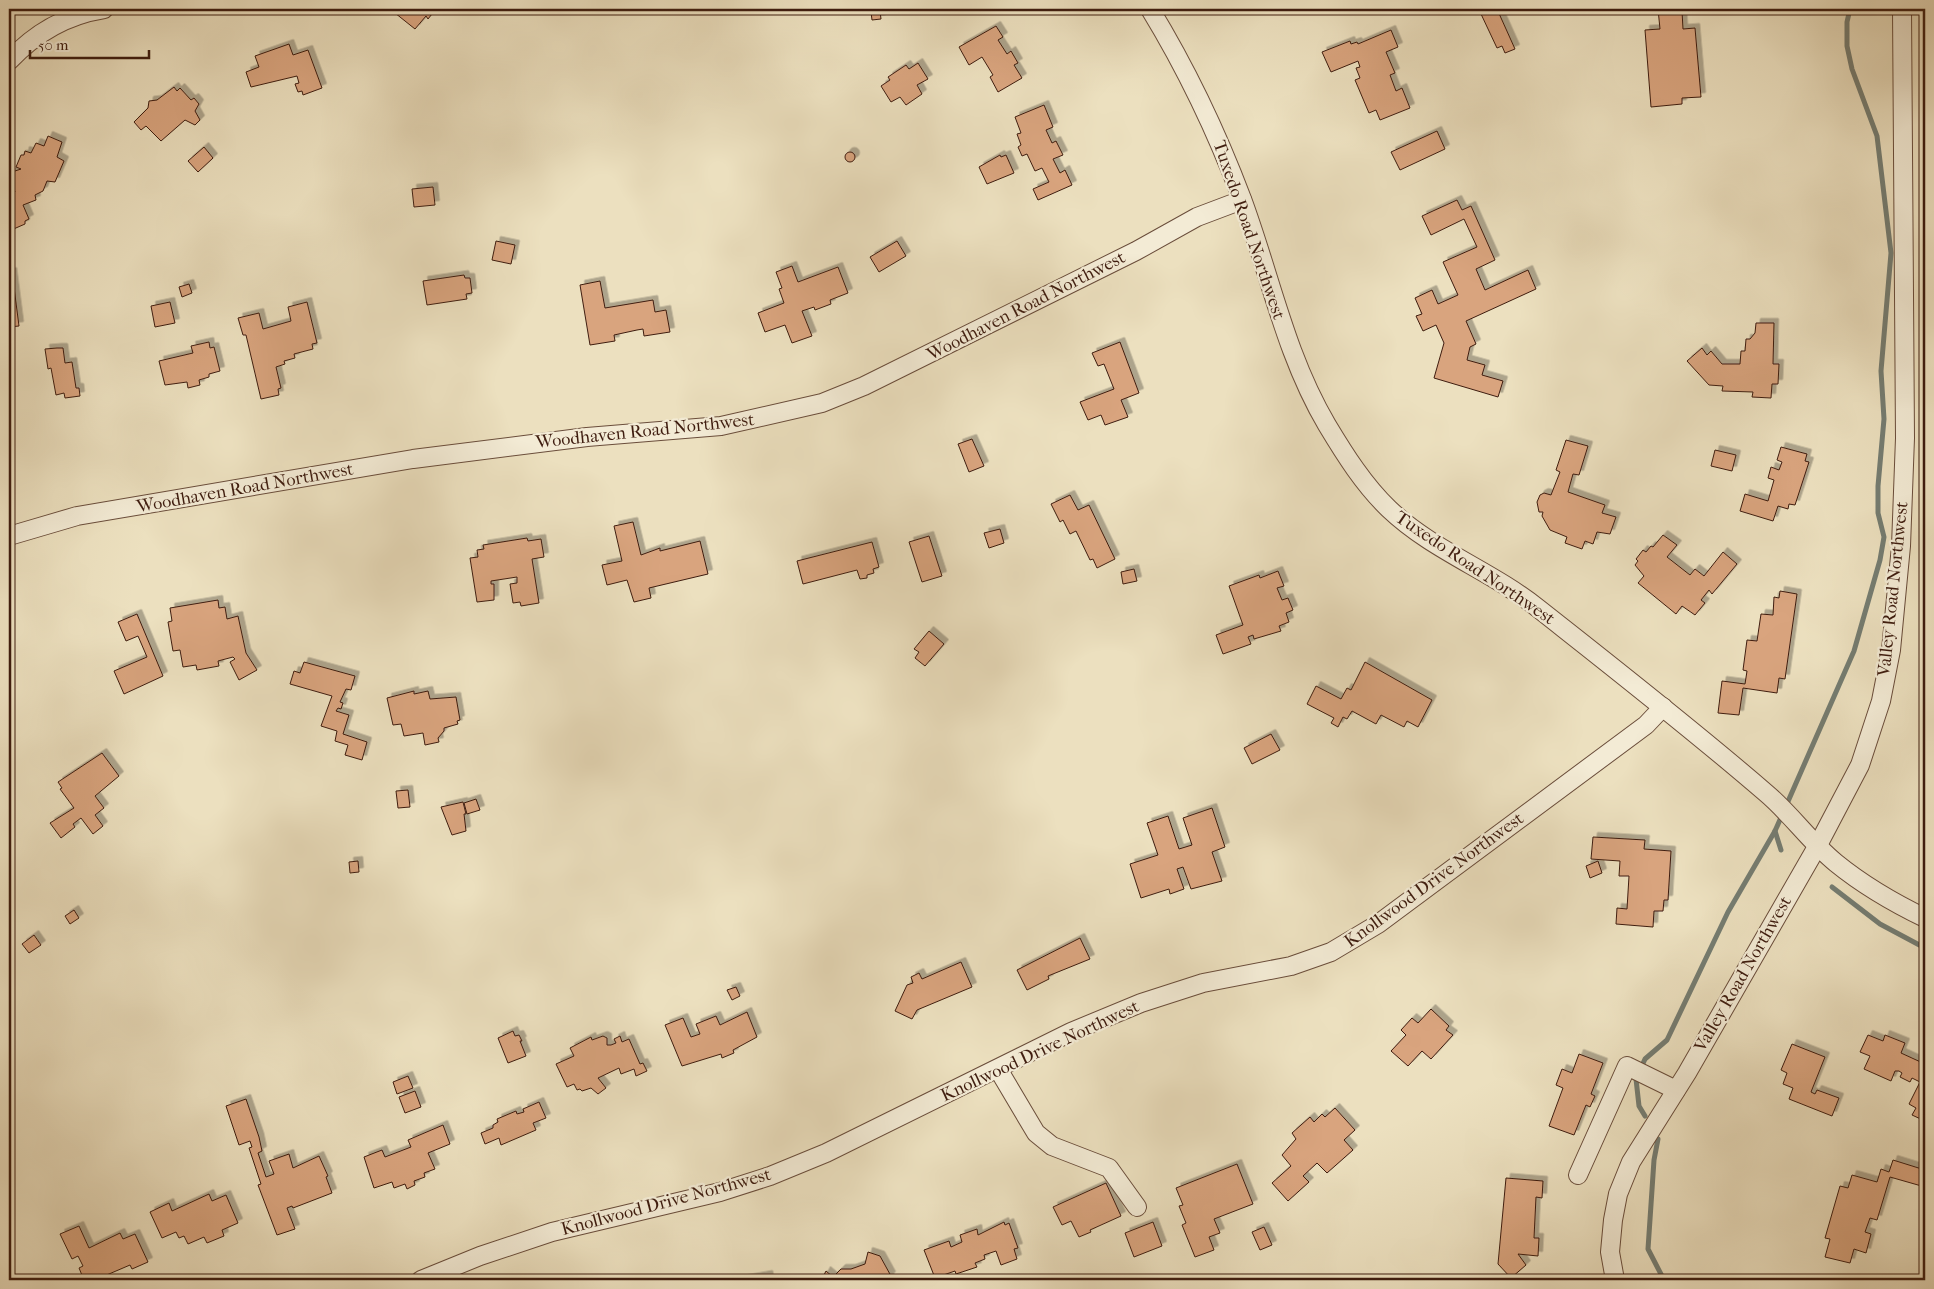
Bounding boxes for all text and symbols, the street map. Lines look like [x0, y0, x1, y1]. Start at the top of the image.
scale bar [30, 28, 149, 60]
text: 50 m [38, 36, 69, 54]
street label: Tuxedo Road Northwest [1208, 138, 1290, 323]
street label: Woodhaven Road Northwest [922, 247, 1129, 366]
street label: Woodhaven Road Northwest [534, 409, 756, 453]
street label: Woodhaven Road Northwest [134, 458, 356, 518]
street label: Valley Road Northwest [1873, 500, 1913, 679]
street label: Tuxedo Road Northwest [1391, 507, 1559, 630]
street label: Knollwood Drive Northwest [1340, 808, 1528, 952]
street label: Valley Road Northwest [1689, 892, 1796, 1056]
street label: Knollwood Drive Northwest [938, 996, 1143, 1106]
street label: Knollwood Drive Northwest [559, 1164, 774, 1240]

